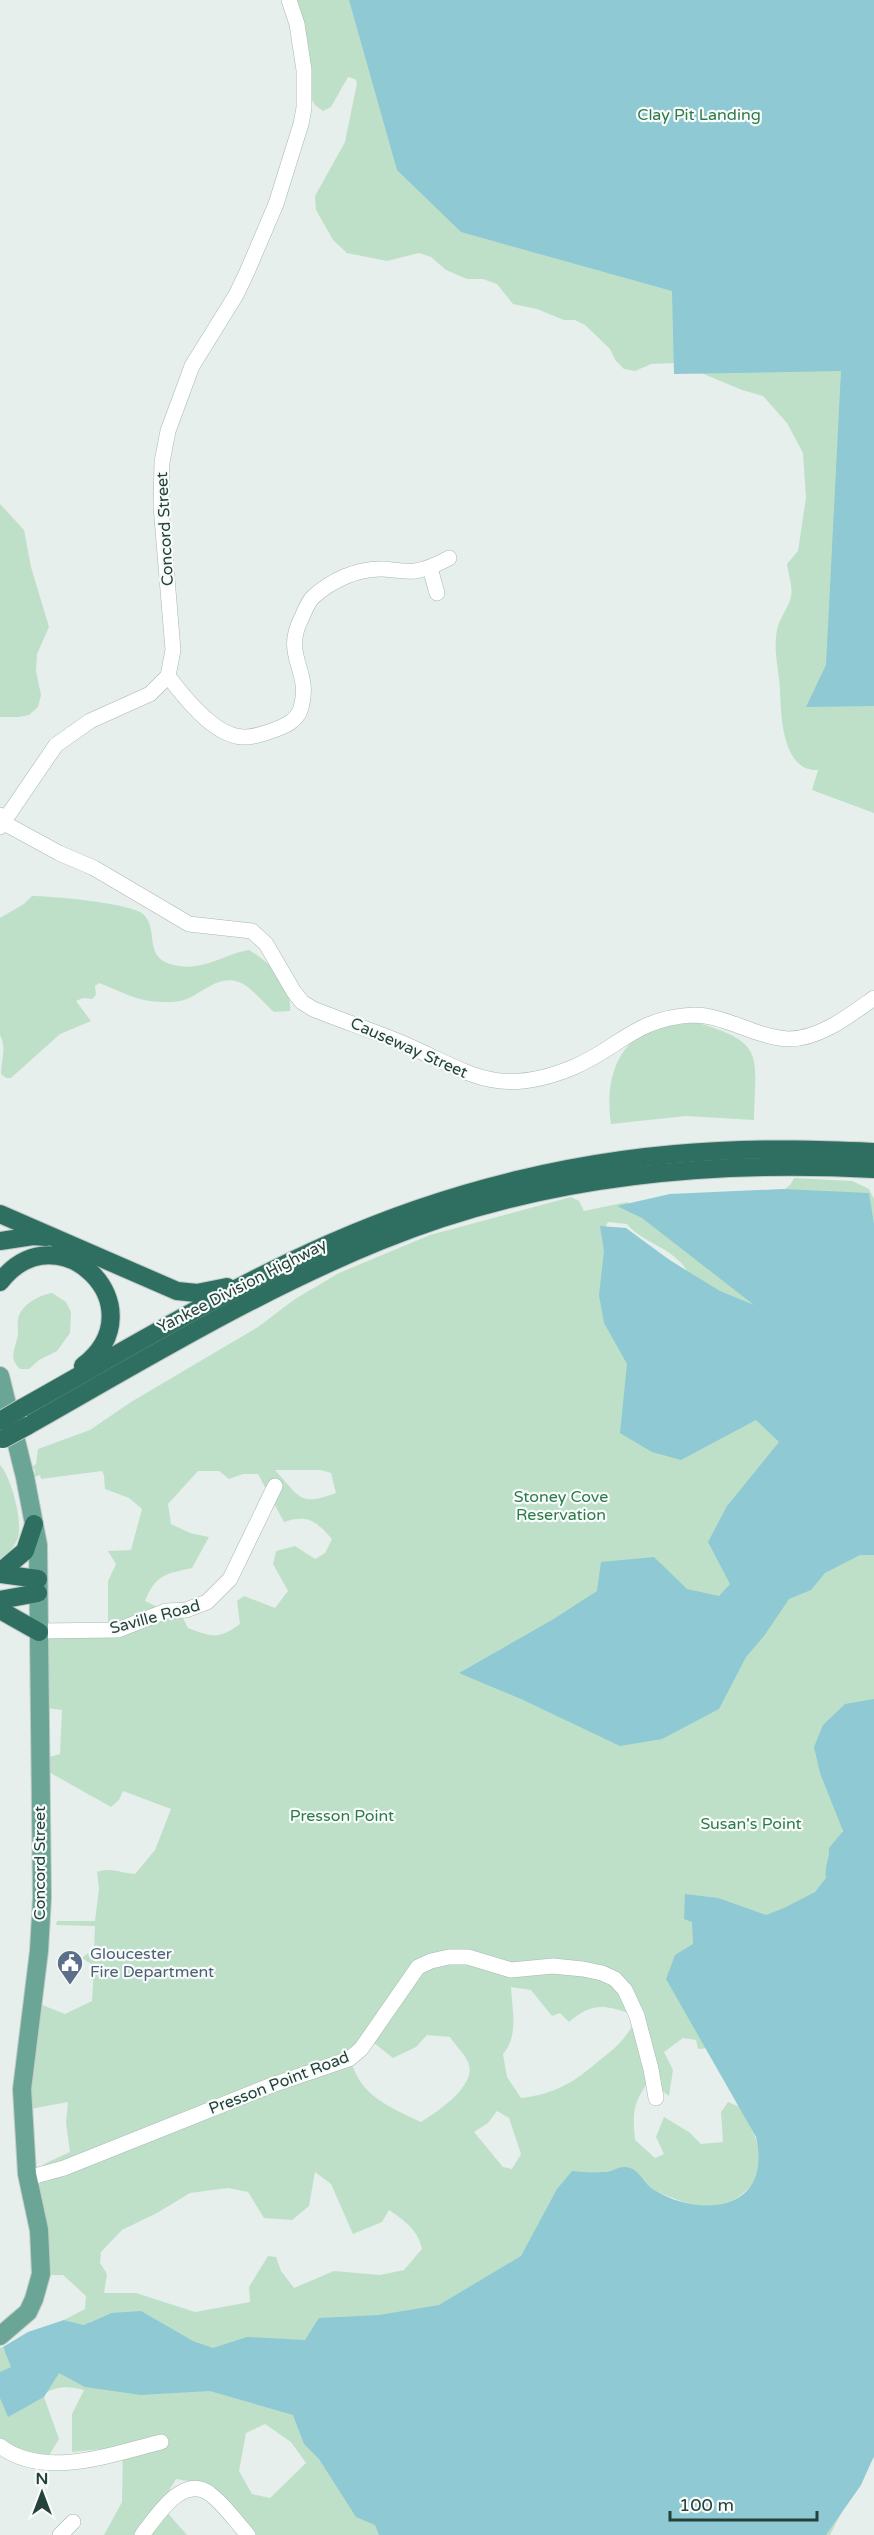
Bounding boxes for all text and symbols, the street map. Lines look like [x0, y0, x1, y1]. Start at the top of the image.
park label: Clay Pit Landing [637, 105, 761, 125]
street label: Concord Street [152, 471, 178, 587]
street label: Causeway Street [347, 1013, 471, 1083]
street label: Yankee Division Highway [154, 1234, 331, 1338]
park label: Stoney Cove Reservation [514, 1487, 608, 1525]
street label: Saville Road [108, 1595, 202, 1639]
street label: Concord Street [30, 1806, 50, 1920]
park label: Presson Point [290, 1806, 394, 1826]
park label: Susan's Point [700, 1814, 802, 1834]
place label: Gloucester Fire Department [90, 1944, 214, 1982]
public building icon: Gloucester Fire Department [55, 1948, 85, 1986]
street label: Presson Point Road [206, 2047, 352, 2119]
north arrow [12, 2463, 72, 2523]
text: N [36, 2469, 48, 2489]
scale bar [670, 2484, 817, 2522]
text: 100 m [679, 2494, 734, 2516]

